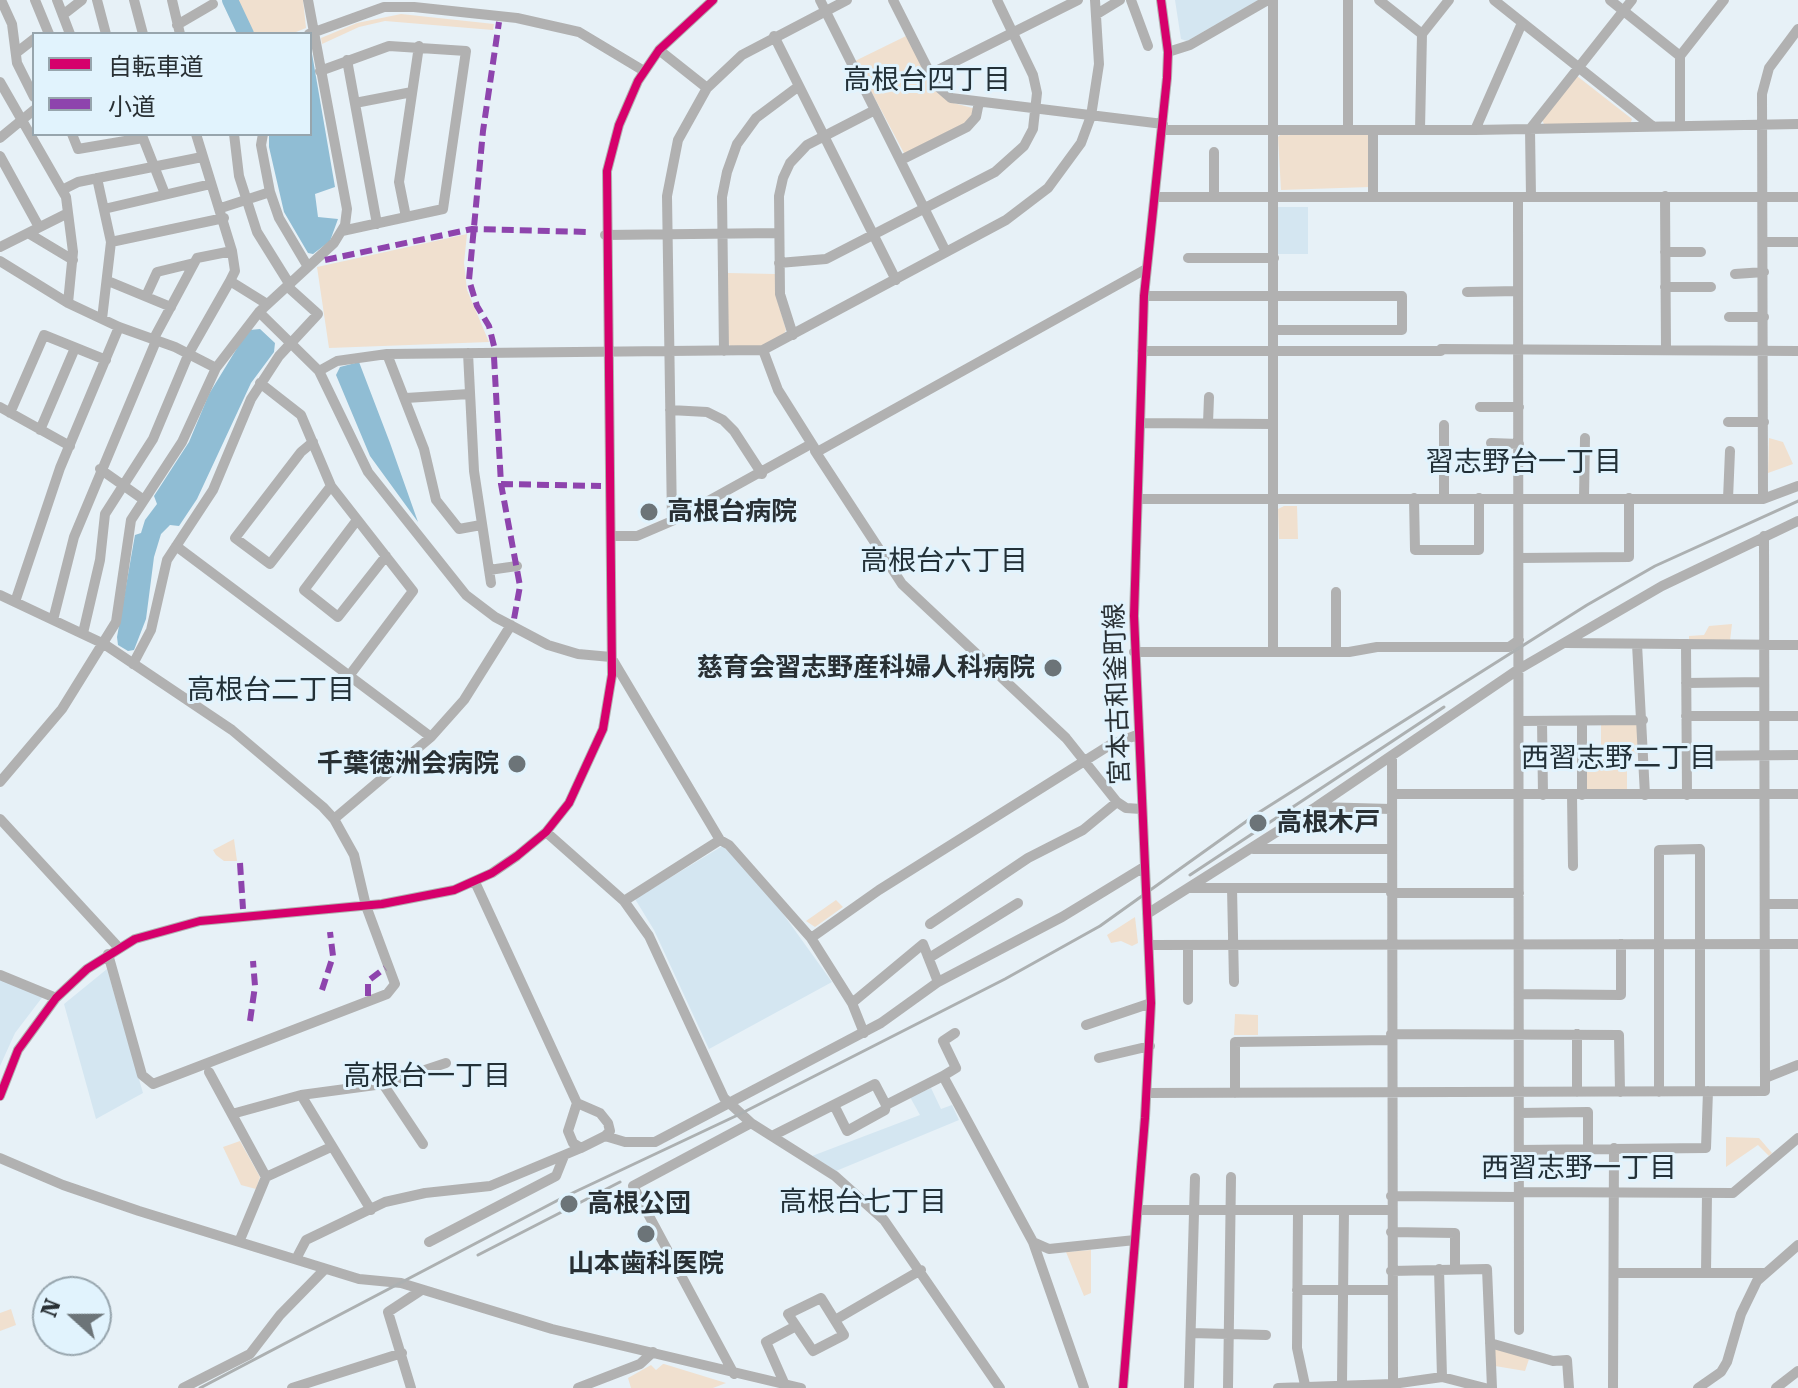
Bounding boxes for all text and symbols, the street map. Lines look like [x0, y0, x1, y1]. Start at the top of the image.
legend [32, 32, 312, 136]
text: 自転車道 [108, 53, 204, 81]
district label: 高根台四丁目 [843, 64, 1011, 98]
text: 小道 [108, 93, 156, 121]
district label: 習志野台一丁目 [1426, 446, 1622, 480]
place label: 高根台病院 [667, 496, 797, 528]
marker: 高根台病院 [638, 501, 660, 523]
district label: 高根台六丁目 [860, 545, 1028, 579]
street label: 宮本古和釜町線 [1099, 603, 1137, 785]
place label: 慈育会習志野産科婦人科病院 [697, 652, 1035, 684]
marker: 慈育会習志野産科婦人科病院 [1042, 657, 1064, 679]
district label: 高根台二丁目 [187, 674, 355, 708]
district label: 西習志野二丁目 [1521, 742, 1717, 776]
place label: 千葉徳洲会病院 [317, 748, 499, 780]
marker: 千葉徳洲会病院 [506, 753, 528, 775]
place label: 高根木戸 [1276, 807, 1380, 839]
marker: 高根木戸 [1247, 812, 1269, 834]
district label: 高根台一丁目 [343, 1060, 511, 1094]
district label: 西習志野一丁目 [1481, 1152, 1677, 1186]
district label: 高根台七丁目 [779, 1186, 947, 1220]
place label: 高根公団 [587, 1188, 691, 1220]
marker: 高根公団 [558, 1193, 580, 1215]
marker: 山本歯科医院 [635, 1223, 657, 1245]
place label: 山本歯科医院 [568, 1248, 724, 1280]
north arrow [32, 1276, 112, 1356]
text: N [36, 1296, 66, 1320]

